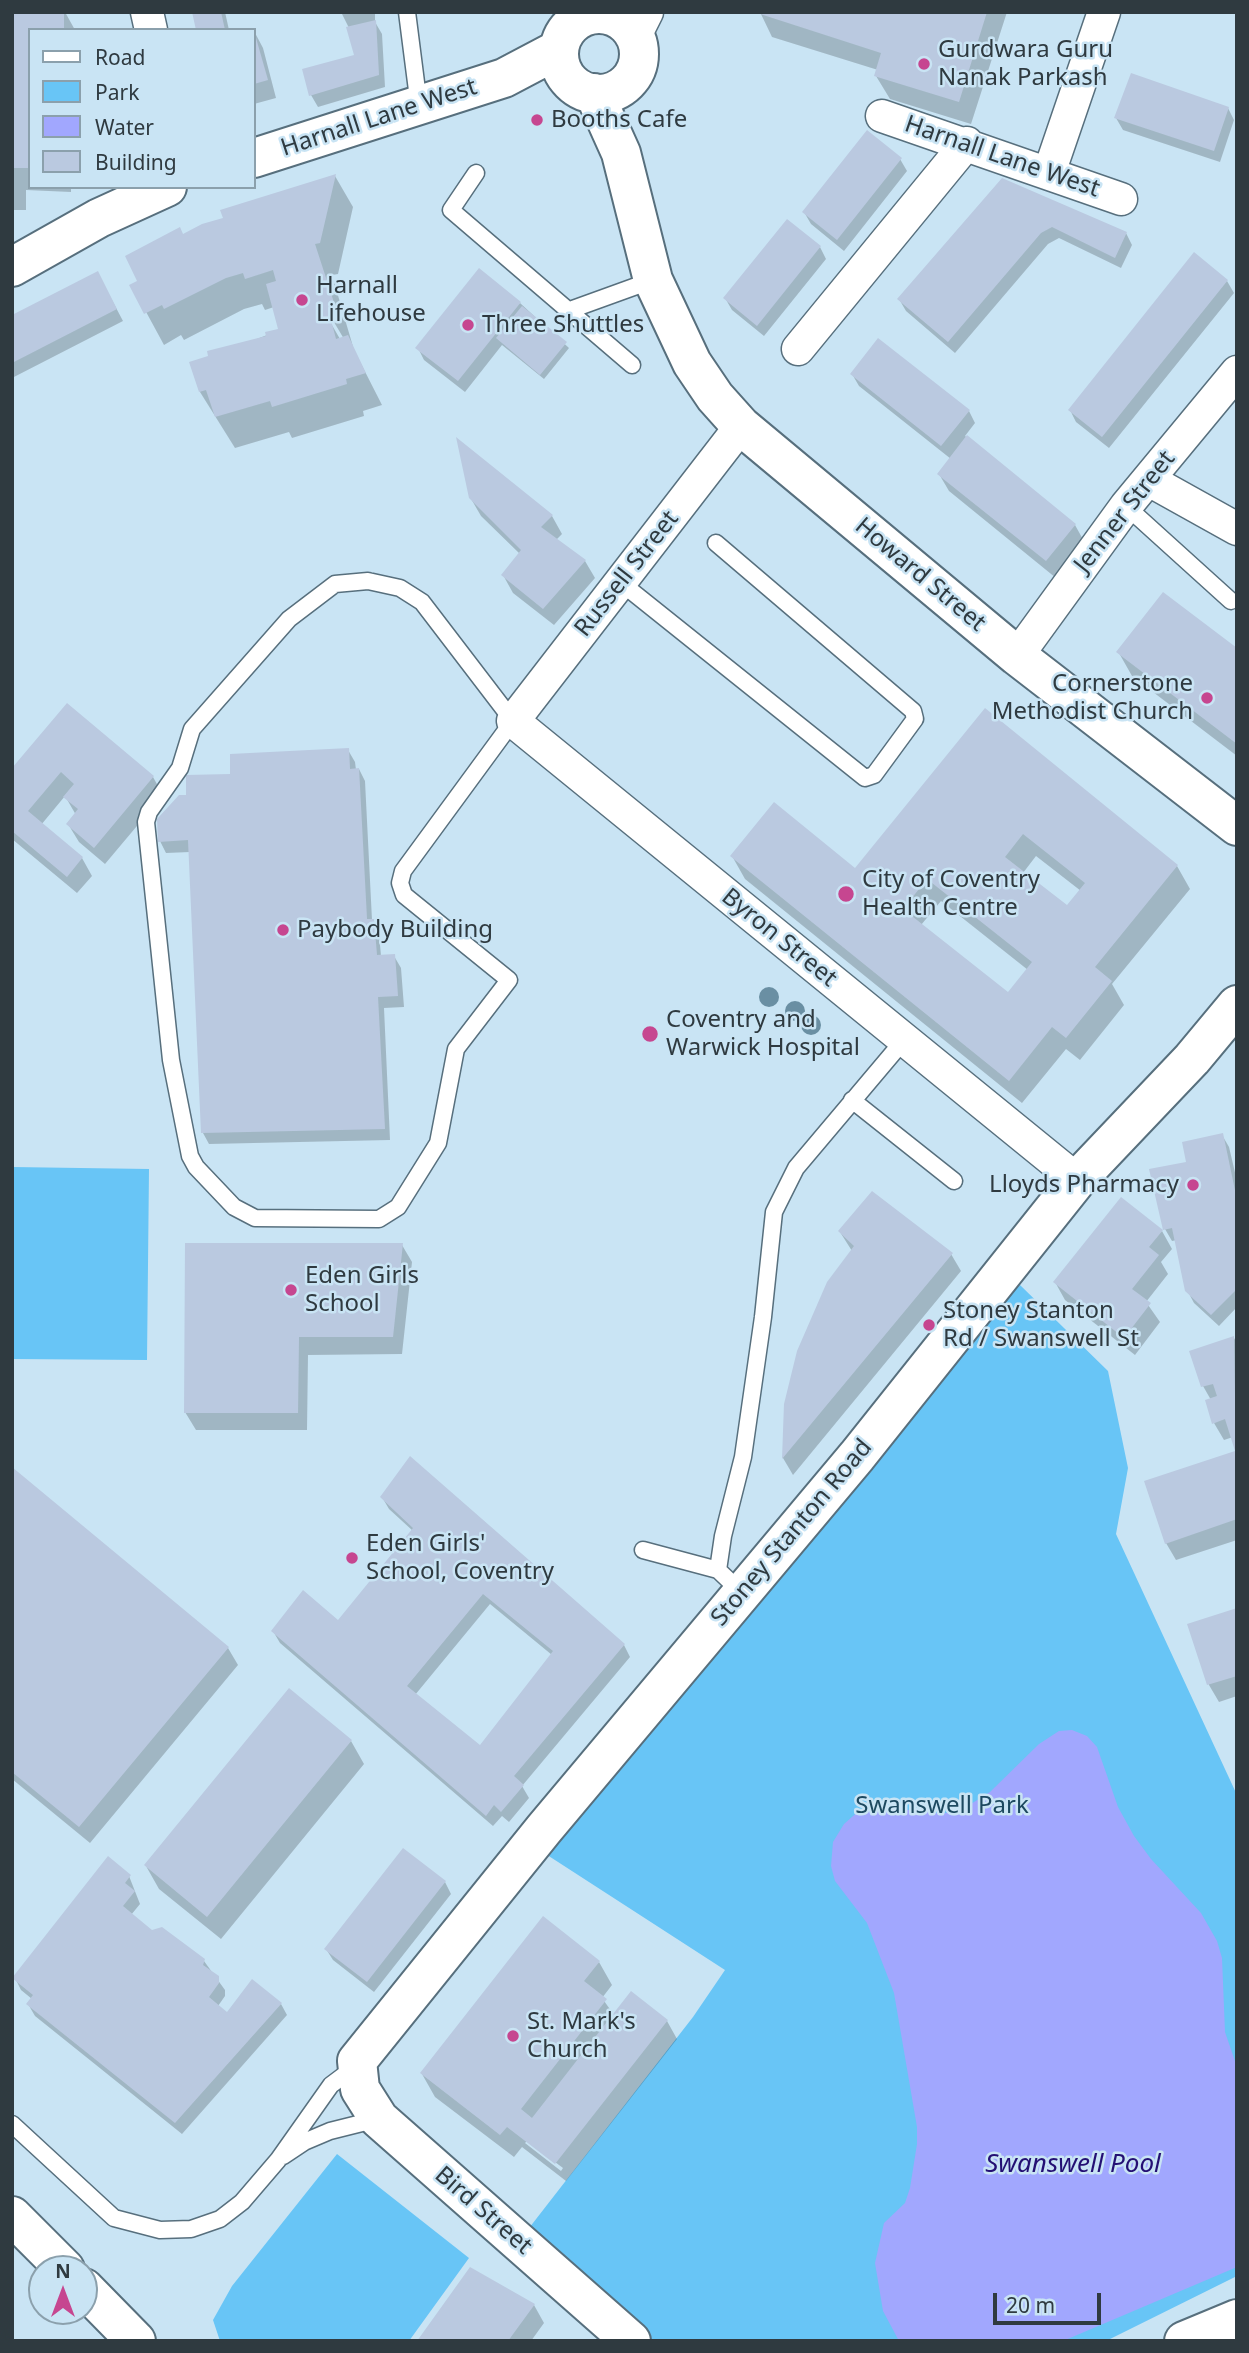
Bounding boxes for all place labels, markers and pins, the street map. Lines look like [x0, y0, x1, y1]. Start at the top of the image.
place label: Gurdwara Guru Nanak Parkash [938, 36, 1113, 92]
marker: Gurdwara Guru Nanak Parkash [916, 56, 932, 72]
place label: Booths Cafe [551, 106, 687, 134]
marker: Booths Cafe [529, 112, 545, 128]
place label: Harnall Lifehouse [316, 272, 426, 328]
marker: Harnall Lifehouse [294, 292, 310, 308]
place label: Three Shuttles [482, 311, 644, 339]
marker: Three Shuttles [460, 317, 476, 333]
place label: Cornerstone Methodist Church [992, 670, 1193, 726]
marker: Cornerstone Methodist Church [1199, 690, 1215, 706]
place label: City of Coventry Health Centre [862, 866, 1040, 922]
marker: City of Coventry Health Centre [836, 884, 856, 904]
place label: Paybody Building [297, 916, 493, 944]
marker: Paybody Building [275, 922, 291, 938]
place label: Coventry and Warwick Hospital [666, 1006, 860, 1062]
marker: Coventry and Warwick Hospital [640, 1024, 660, 1044]
place label: Lloyds Pharmacy [989, 1171, 1179, 1199]
marker: Lloyds Pharmacy [1185, 1177, 1201, 1193]
place label: Eden Girls School [305, 1262, 419, 1318]
marker: Eden Girls School [283, 1282, 299, 1298]
place label: Stoney Stanton Rd / Swanswell St [943, 1297, 1139, 1353]
marker: Stoney Stanton Rd / Swanswell St [921, 1317, 937, 1333]
place label: Eden Girls' School, Coventry [366, 1530, 554, 1586]
marker: Eden Girls' School, Coventry [344, 1550, 360, 1566]
place label: St. Mark's Church [527, 2008, 636, 2064]
marker: St. Mark's Church [505, 2028, 521, 2044]

